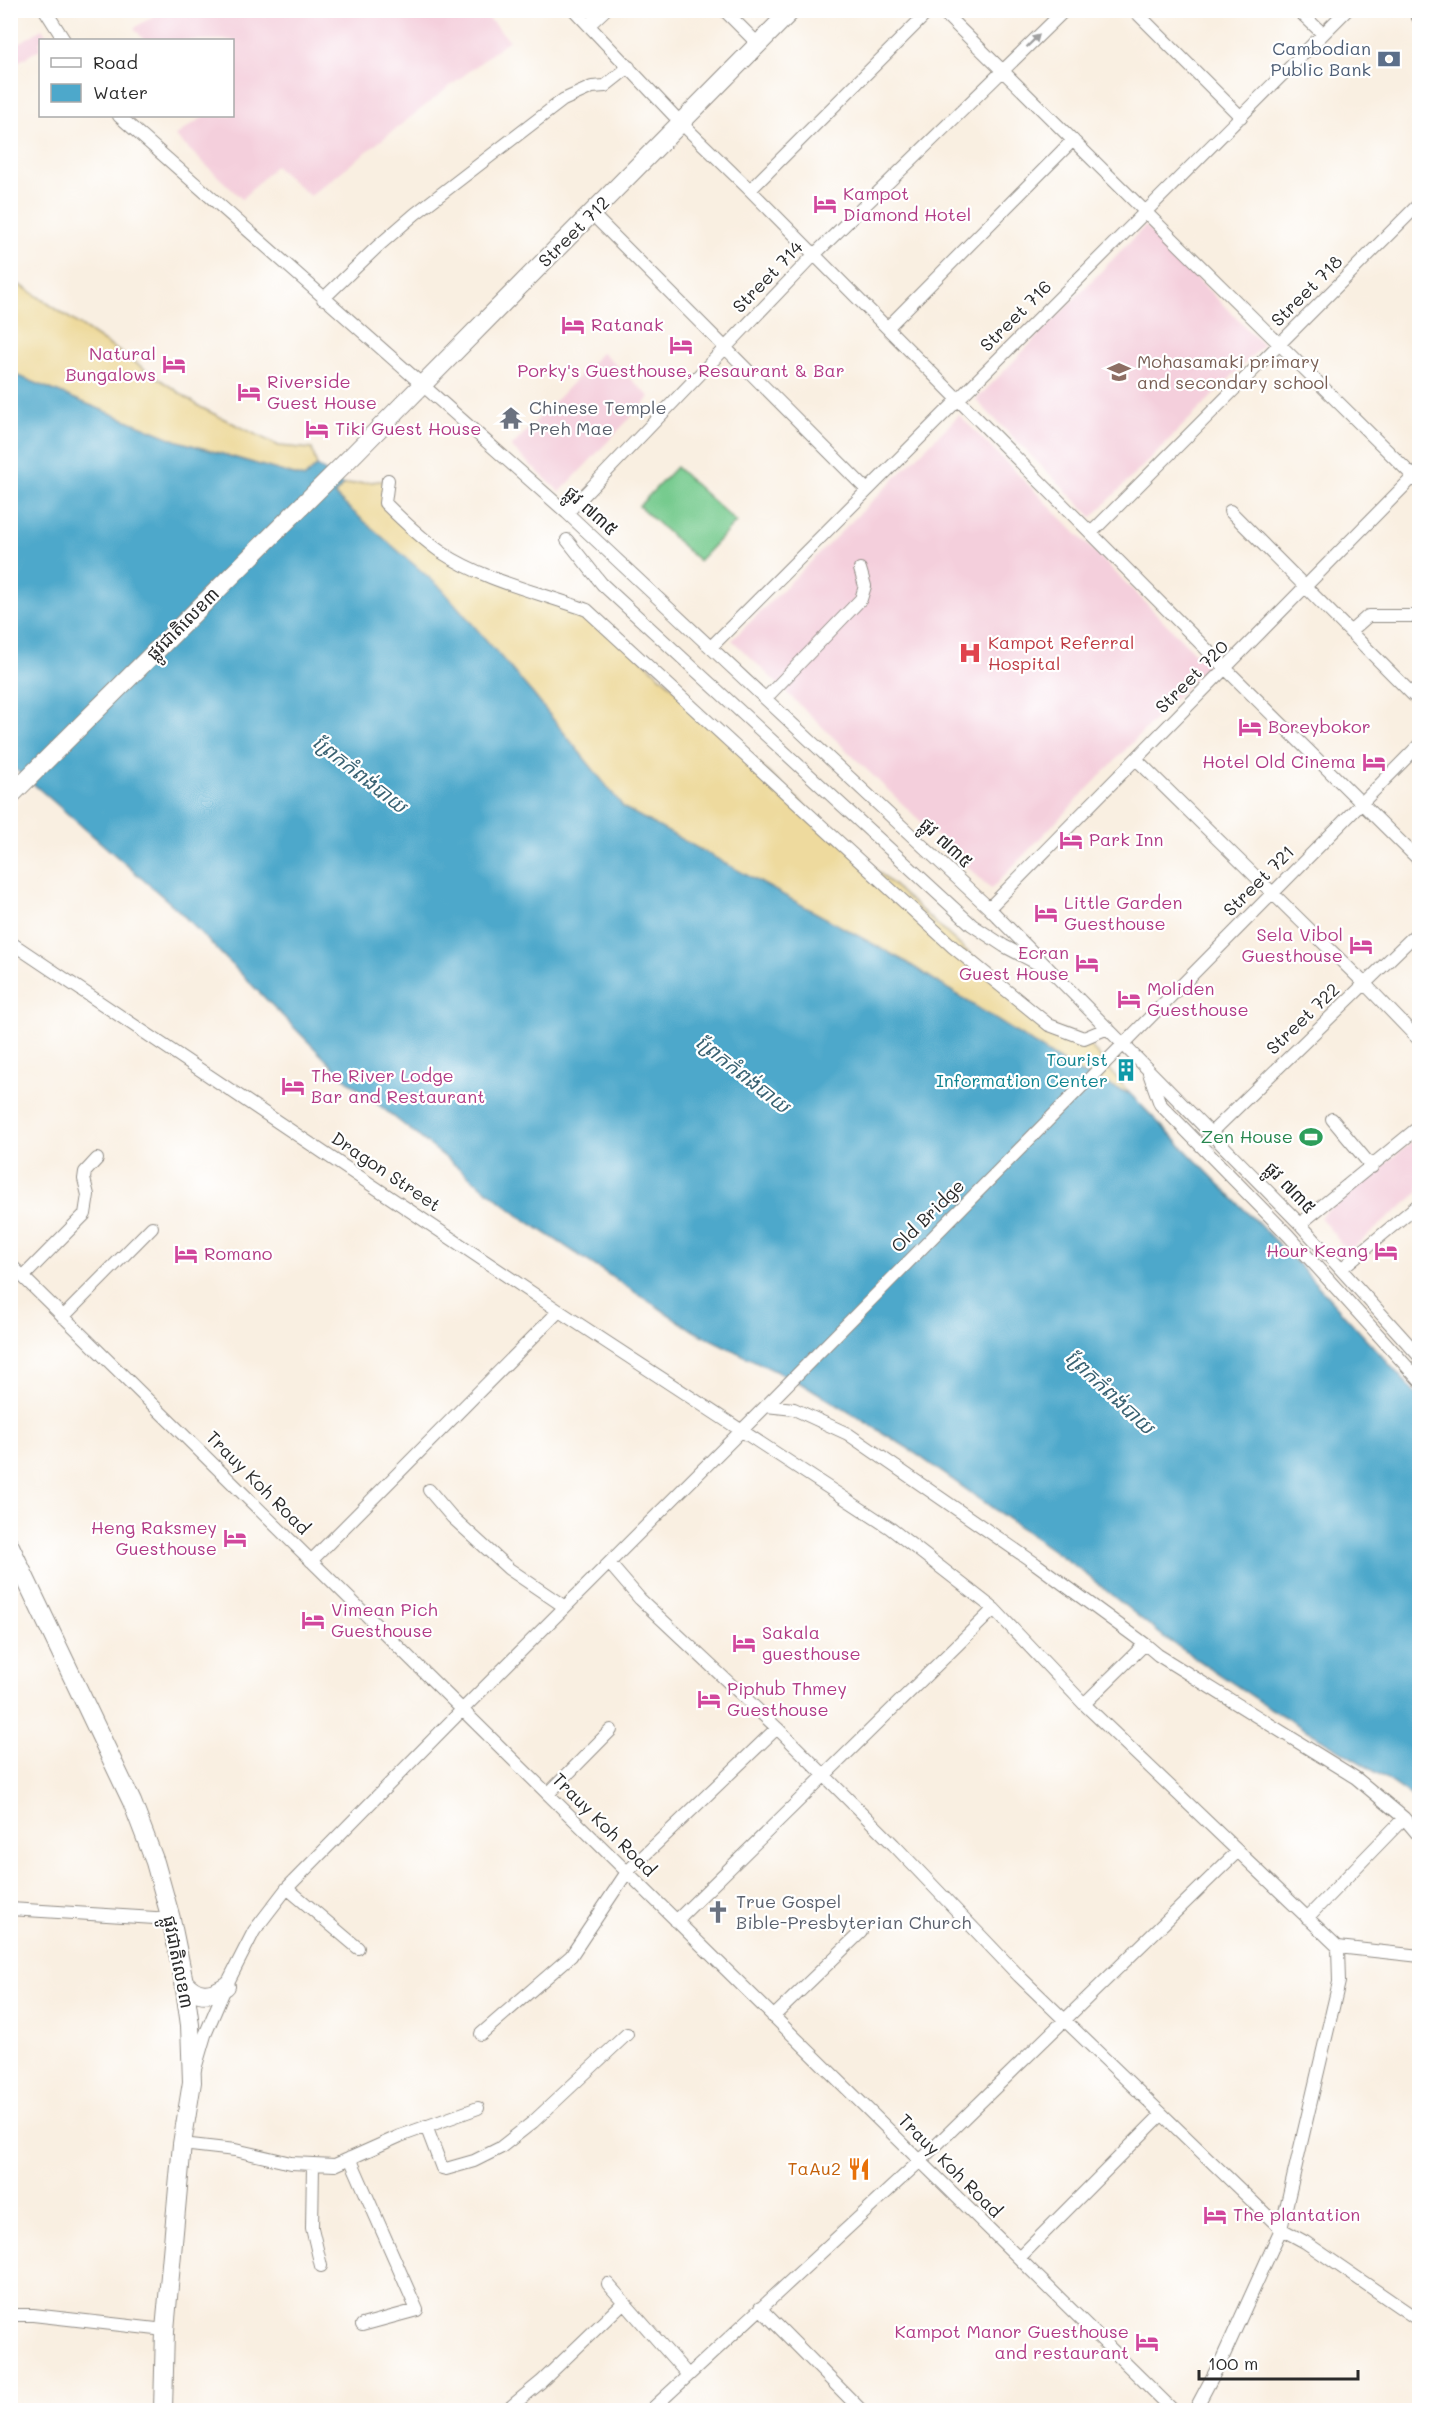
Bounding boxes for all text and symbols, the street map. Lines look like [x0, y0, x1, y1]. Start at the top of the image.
one-way arrow [1026, 34, 1041, 48]
place label: Cambodian Public Bank [1270, 36, 1371, 81]
legend [39, 39, 234, 117]
bank icon: Cambodian Public Bank [1376, 46, 1402, 72]
text: Road [93, 50, 138, 74]
text: Water [93, 80, 148, 104]
place label: Kampot Diamond Hotel [843, 181, 971, 226]
street label: Street 712 [533, 191, 614, 272]
hotel icon: Kampot Diamond Hotel [812, 191, 838, 217]
street label: Street 714 [727, 235, 808, 318]
street label: Street 718 [1265, 249, 1347, 331]
street label: Street 716 [974, 274, 1056, 356]
hotel icon: Ratanak [560, 312, 586, 338]
place label: Ratanak [591, 312, 664, 336]
hotel icon: Porky's Guesthouse, Resaurant & Bar [668, 332, 694, 358]
place label: Natural Bungalows [65, 341, 156, 386]
place label: Mohasamaki primary and secondary school [1137, 349, 1329, 394]
hotel icon: Natural Bungalows [161, 351, 187, 377]
place label: Porky's Guesthouse, Resaurant & Bar [517, 358, 845, 382]
school or university icon: Mohasamaki primary and secondary school [1106, 359, 1132, 385]
place label: Riverside Guest House [267, 369, 377, 414]
hotel icon: Riverside Guest House [236, 379, 262, 405]
place label: Chinese Temple Preh Mae [529, 395, 667, 440]
temple icon: Chinese Temple Preh Mae [498, 405, 524, 431]
hotel icon: Tiki Guest House [304, 416, 330, 442]
place label: Tiki Guest House [335, 416, 481, 440]
street label: ផ្លូវ ៧៣៥ [556, 480, 623, 545]
street label: ផ្លូវជាតិលេខ៣ [141, 582, 228, 669]
place label: Kampot Referral Hospital [988, 630, 1135, 675]
street label: Street 720 [1150, 635, 1233, 718]
hospital icon: Kampot Referral Hospital [957, 640, 983, 666]
hotel icon: Boreybokor [1237, 714, 1263, 740]
place label: Boreybokor [1268, 714, 1371, 738]
water label: ព្រែកកំពង់បាយ [308, 728, 414, 819]
place label: Hotel Old Cinema [1202, 749, 1356, 773]
hotel icon: Hotel Old Cinema [1361, 749, 1387, 775]
street label: ផ្លូវ ៧៣៥ [911, 812, 978, 877]
hotel icon: Park Inn [1058, 827, 1084, 853]
place label: Park Inn [1089, 827, 1163, 851]
street label: Street 721 [1218, 840, 1299, 921]
place label: Little Garden Guesthouse [1064, 890, 1182, 935]
hotel icon: Little Garden Guesthouse [1033, 900, 1059, 926]
place label: Sela Vibol Guesthouse [1241, 922, 1343, 967]
hotel icon: Sela Vibol Guesthouse [1348, 932, 1374, 958]
place label: Ecran Guest House [959, 940, 1069, 985]
hotel icon: Ecran Guest House [1074, 950, 1100, 976]
place label: Moliden Guesthouse [1147, 976, 1249, 1021]
street label: Street 722 [1260, 977, 1344, 1059]
hotel icon: Moliden Guesthouse [1116, 986, 1142, 1012]
water label: ព្រែកកំពង់បាយ [691, 1028, 797, 1119]
place label: Tourist Information Center [936, 1047, 1108, 1092]
building icon: Tourist Information Center [1113, 1057, 1139, 1083]
place label: The River Lodge Bar and Restaurant [311, 1063, 485, 1108]
hotel icon: The River Lodge Bar and Restaurant [280, 1073, 306, 1099]
place label: Zen House [1201, 1124, 1293, 1148]
sports icon: Zen House [1298, 1124, 1324, 1150]
street label: Dragon Street [327, 1126, 446, 1217]
street label: ផ្លូវ ៧៣៥ [1256, 1156, 1322, 1222]
street label: Old Bridge [885, 1173, 969, 1257]
place label: Hour Keang [1266, 1238, 1368, 1262]
hotel icon: Hour Keang [1373, 1238, 1399, 1264]
hotel icon: Romano [173, 1241, 199, 1267]
place label: Romano [204, 1241, 273, 1265]
water label: ព្រែកកំពង់បាយ [1061, 1343, 1162, 1440]
street label: Trauy Koh Road [202, 1425, 316, 1539]
place label: Heng Raksmey Guesthouse [91, 1515, 217, 1560]
hotel icon: Heng Raksmey Guesthouse [222, 1525, 248, 1551]
place label: Vimean Pich Guesthouse [331, 1597, 438, 1642]
hotel icon: Vimean Pich Guesthouse [300, 1607, 326, 1633]
place label: Sakala guesthouse [762, 1620, 861, 1665]
hotel icon: Sakala guesthouse [731, 1630, 757, 1656]
place label: Piphub Thmey Guesthouse [727, 1676, 847, 1721]
hotel icon: Piphub Thmey Guesthouse [696, 1686, 722, 1712]
street label: Trauy Koh Road [548, 1767, 662, 1881]
place label: True Gospel Bible-Presbyterian Church [736, 1889, 971, 1934]
church icon: True Gospel Bible-Presbyterian Church [705, 1899, 731, 1925]
street label: ផ្លូវជាតិលេខ៣ [153, 1913, 200, 2011]
street label: Trauy Koh Road [894, 2108, 1008, 2222]
place label: TaAu2 [787, 2156, 841, 2180]
restaurant icon: TaAu2 [846, 2156, 872, 2182]
hotel icon: The plantation [1202, 2202, 1228, 2228]
place label: The plantation [1233, 2202, 1360, 2226]
place label: Kampot Manor Guesthouse and restaurant [894, 2319, 1129, 2364]
hotel icon: Kampot Manor Guesthouse and restaurant [1134, 2329, 1160, 2355]
scale bar [1199, 2343, 1358, 2381]
text: 100 m [1208, 2351, 1258, 2375]

